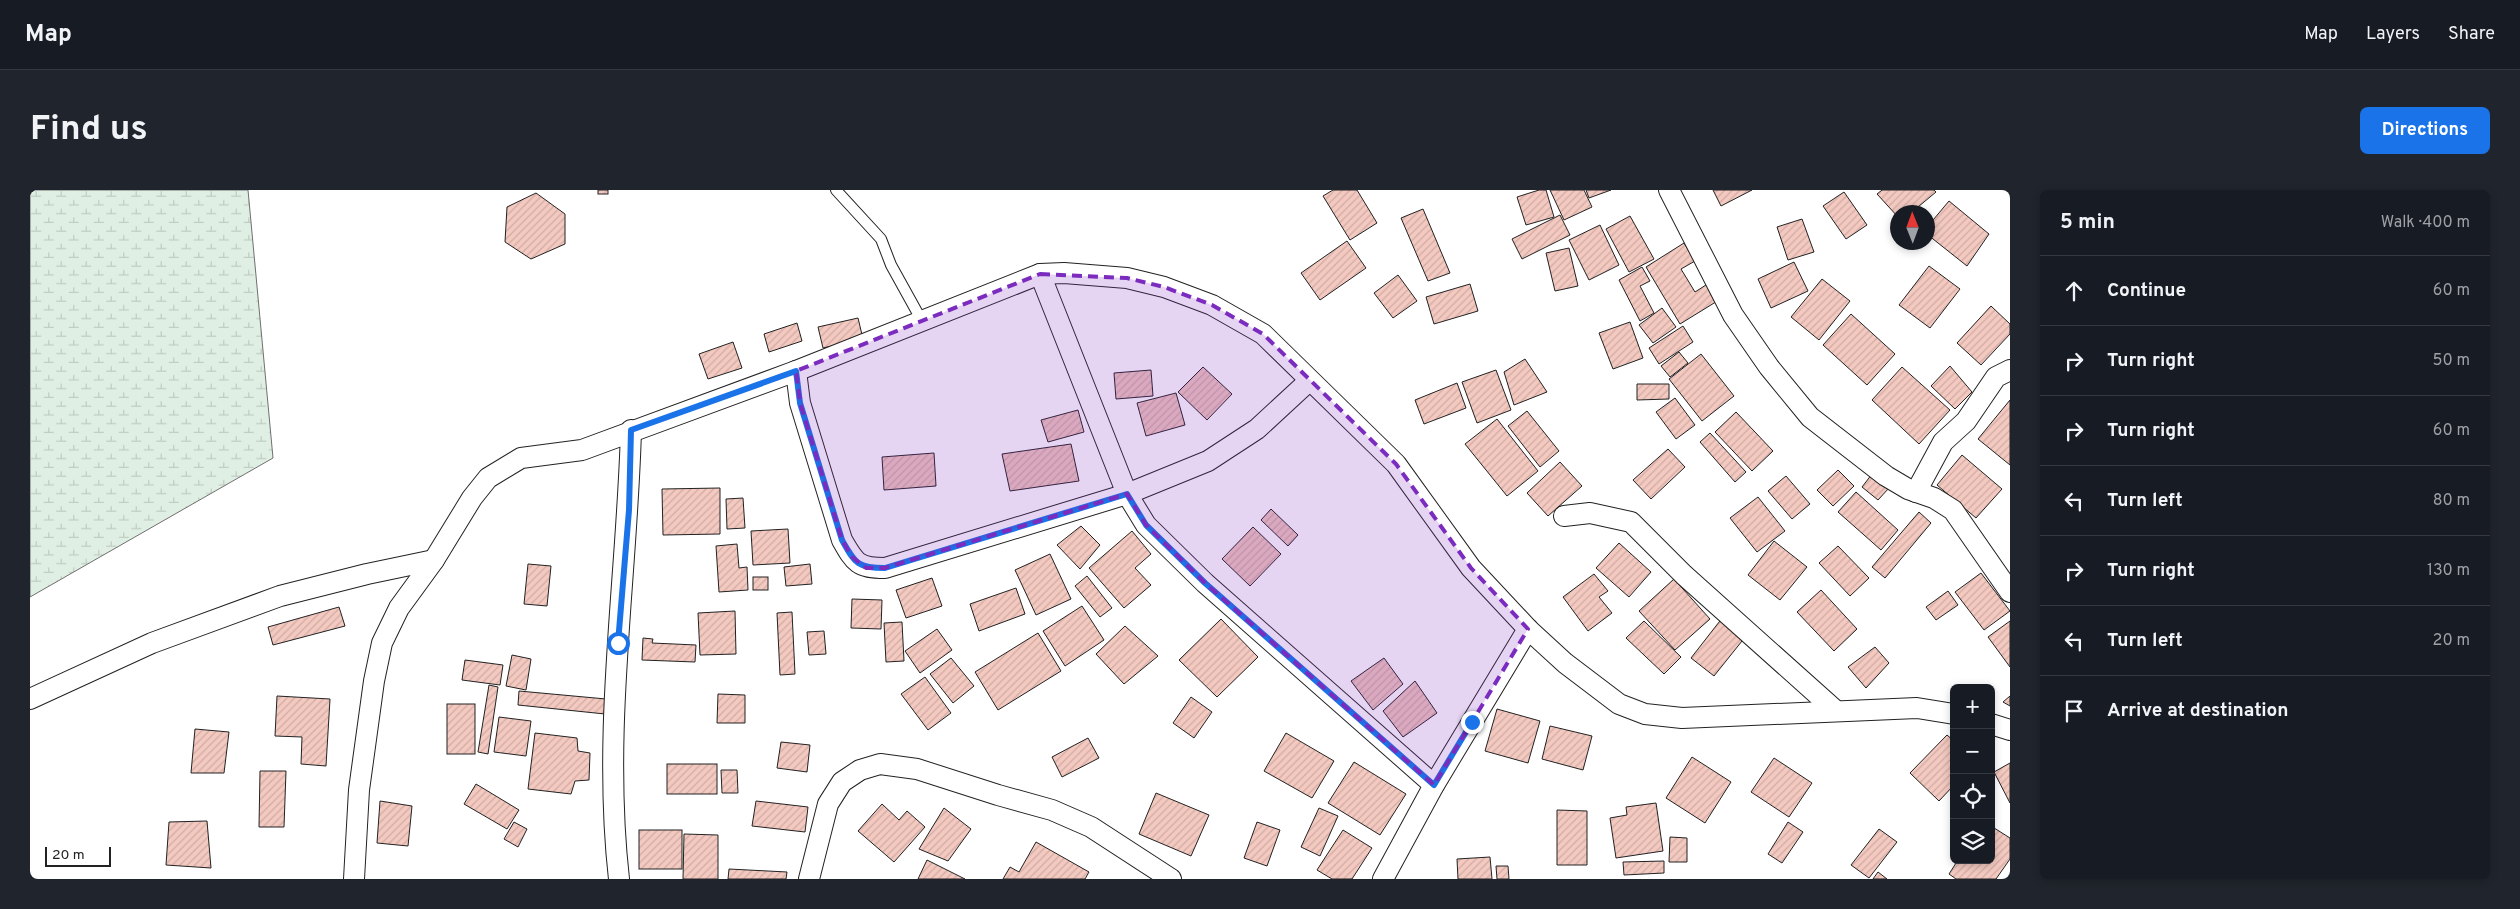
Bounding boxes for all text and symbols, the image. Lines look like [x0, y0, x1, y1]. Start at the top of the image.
text: Map [25, 20, 72, 50]
text: Map [2304, 23, 2338, 46]
text: Layers [2366, 23, 2420, 46]
text: Share [2448, 23, 2495, 46]
button: Directions [2360, 107, 2490, 154]
text: Find us [30, 108, 148, 152]
north arrow [1890, 205, 1935, 250]
text: 5 min [2060, 209, 2115, 236]
text: Walk · 400 m [2381, 213, 2470, 233]
icon: ahead [2060, 277, 2088, 305]
text: Continue [2107, 279, 2186, 303]
text: 60 m [2433, 281, 2470, 301]
icon: right [2060, 347, 2088, 375]
text: Turn right [2107, 349, 2195, 373]
text: 50 m [2433, 351, 2470, 371]
icon: right [2060, 417, 2088, 445]
text: Turn right [2107, 419, 2195, 443]
text: 60 m [2433, 421, 2470, 441]
icon: left [2060, 487, 2088, 515]
text: Turn left [2107, 489, 2183, 513]
text: 80 m [2433, 491, 2470, 511]
icon: right [2060, 557, 2088, 585]
text: Turn right [2107, 559, 2195, 583]
text: 130 m [2427, 561, 2470, 581]
icon: left [2060, 627, 2088, 655]
text: Turn left [2107, 629, 2183, 653]
text: 20 m [2433, 631, 2470, 651]
route start [607, 632, 630, 655]
map controls [1950, 684, 1995, 864]
button: + [1950, 684, 1995, 729]
icon: arrive [2060, 697, 2088, 725]
text: Arrive at destination [2107, 699, 2288, 723]
route end [1461, 711, 1484, 734]
button: − [1950, 729, 1995, 774]
button: locate [1950, 774, 1995, 819]
button: layers [1950, 819, 1995, 864]
scale bar [45, 844, 111, 867]
text: 20 m [52, 847, 85, 864]

